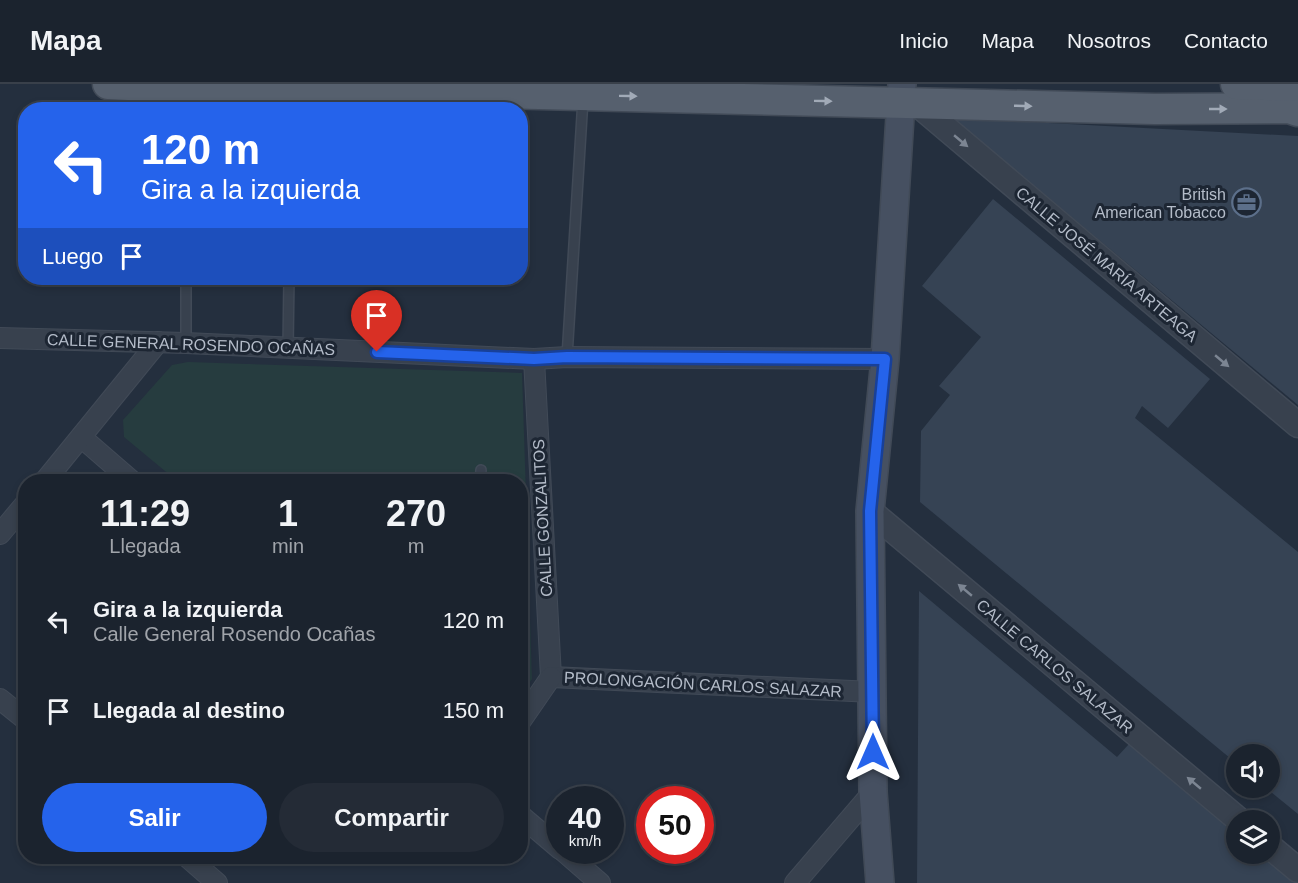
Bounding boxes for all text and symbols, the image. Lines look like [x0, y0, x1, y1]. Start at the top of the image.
text: Mapa [30, 25, 102, 56]
text: Inicio [899, 29, 948, 52]
text: Mapa [981, 29, 1034, 52]
text: Nosotros [1067, 29, 1151, 52]
text: Contacto [1184, 29, 1268, 52]
one-way arrow [619, 92, 638, 101]
one-way arrow [814, 96, 833, 106]
one-way arrow [1013, 101, 1032, 110]
one-way arrow [1208, 104, 1227, 114]
icon: left [42, 126, 120, 204]
text: 120 m [141, 126, 260, 173]
one-way arrow [953, 134, 969, 147]
text: Gira a la izquierda [141, 175, 360, 205]
street label: CALLE JOSÉ MARÍA ARTEAGA [1013, 183, 1201, 345]
place label: British American Tobacco [1095, 186, 1226, 221]
office icon: British American Tobacco [1231, 187, 1263, 219]
icon: arrive [115, 240, 148, 273]
text: Luego [42, 244, 103, 269]
pin [351, 290, 402, 352]
icon: arrive [360, 299, 393, 332]
street label: CALLE GENERAL ROSENDO OCAÑAS [47, 329, 335, 358]
one-way arrow [1214, 354, 1229, 367]
street label: CALLE GONZALITOS [530, 439, 555, 597]
text: 11:29 [100, 493, 190, 534]
text: 1 [278, 493, 298, 534]
text: 270 [386, 493, 446, 534]
text: Llegada [109, 535, 181, 557]
text: min [272, 535, 304, 557]
text: m [408, 535, 424, 557]
one-way arrow [957, 584, 972, 597]
street label: CALLE CARLOS SALAZAR [973, 596, 1136, 737]
text: Gira a la izquierda [93, 597, 283, 622]
icon: left [42, 605, 75, 638]
text: 120 m [443, 608, 504, 633]
text: Calle General Rosendo Ocañas [93, 623, 375, 645]
street label: PROLONGACIÓN CARLOS SALAZAR [564, 668, 842, 700]
icon: arrive [42, 695, 75, 728]
text: Llegada al destino [93, 698, 285, 723]
text: 150 m [443, 698, 504, 723]
position arrow [841, 720, 905, 784]
map controls [1226, 744, 1280, 864]
button: sound [1226, 744, 1280, 798]
one-way arrow [1187, 777, 1202, 790]
button: Salir [42, 783, 267, 852]
button: Compartir [279, 783, 504, 852]
speed limit sign: 50 [636, 786, 714, 864]
text: 40 [568, 801, 602, 834]
button: layers [1226, 810, 1280, 864]
text: km/h [569, 832, 601, 849]

